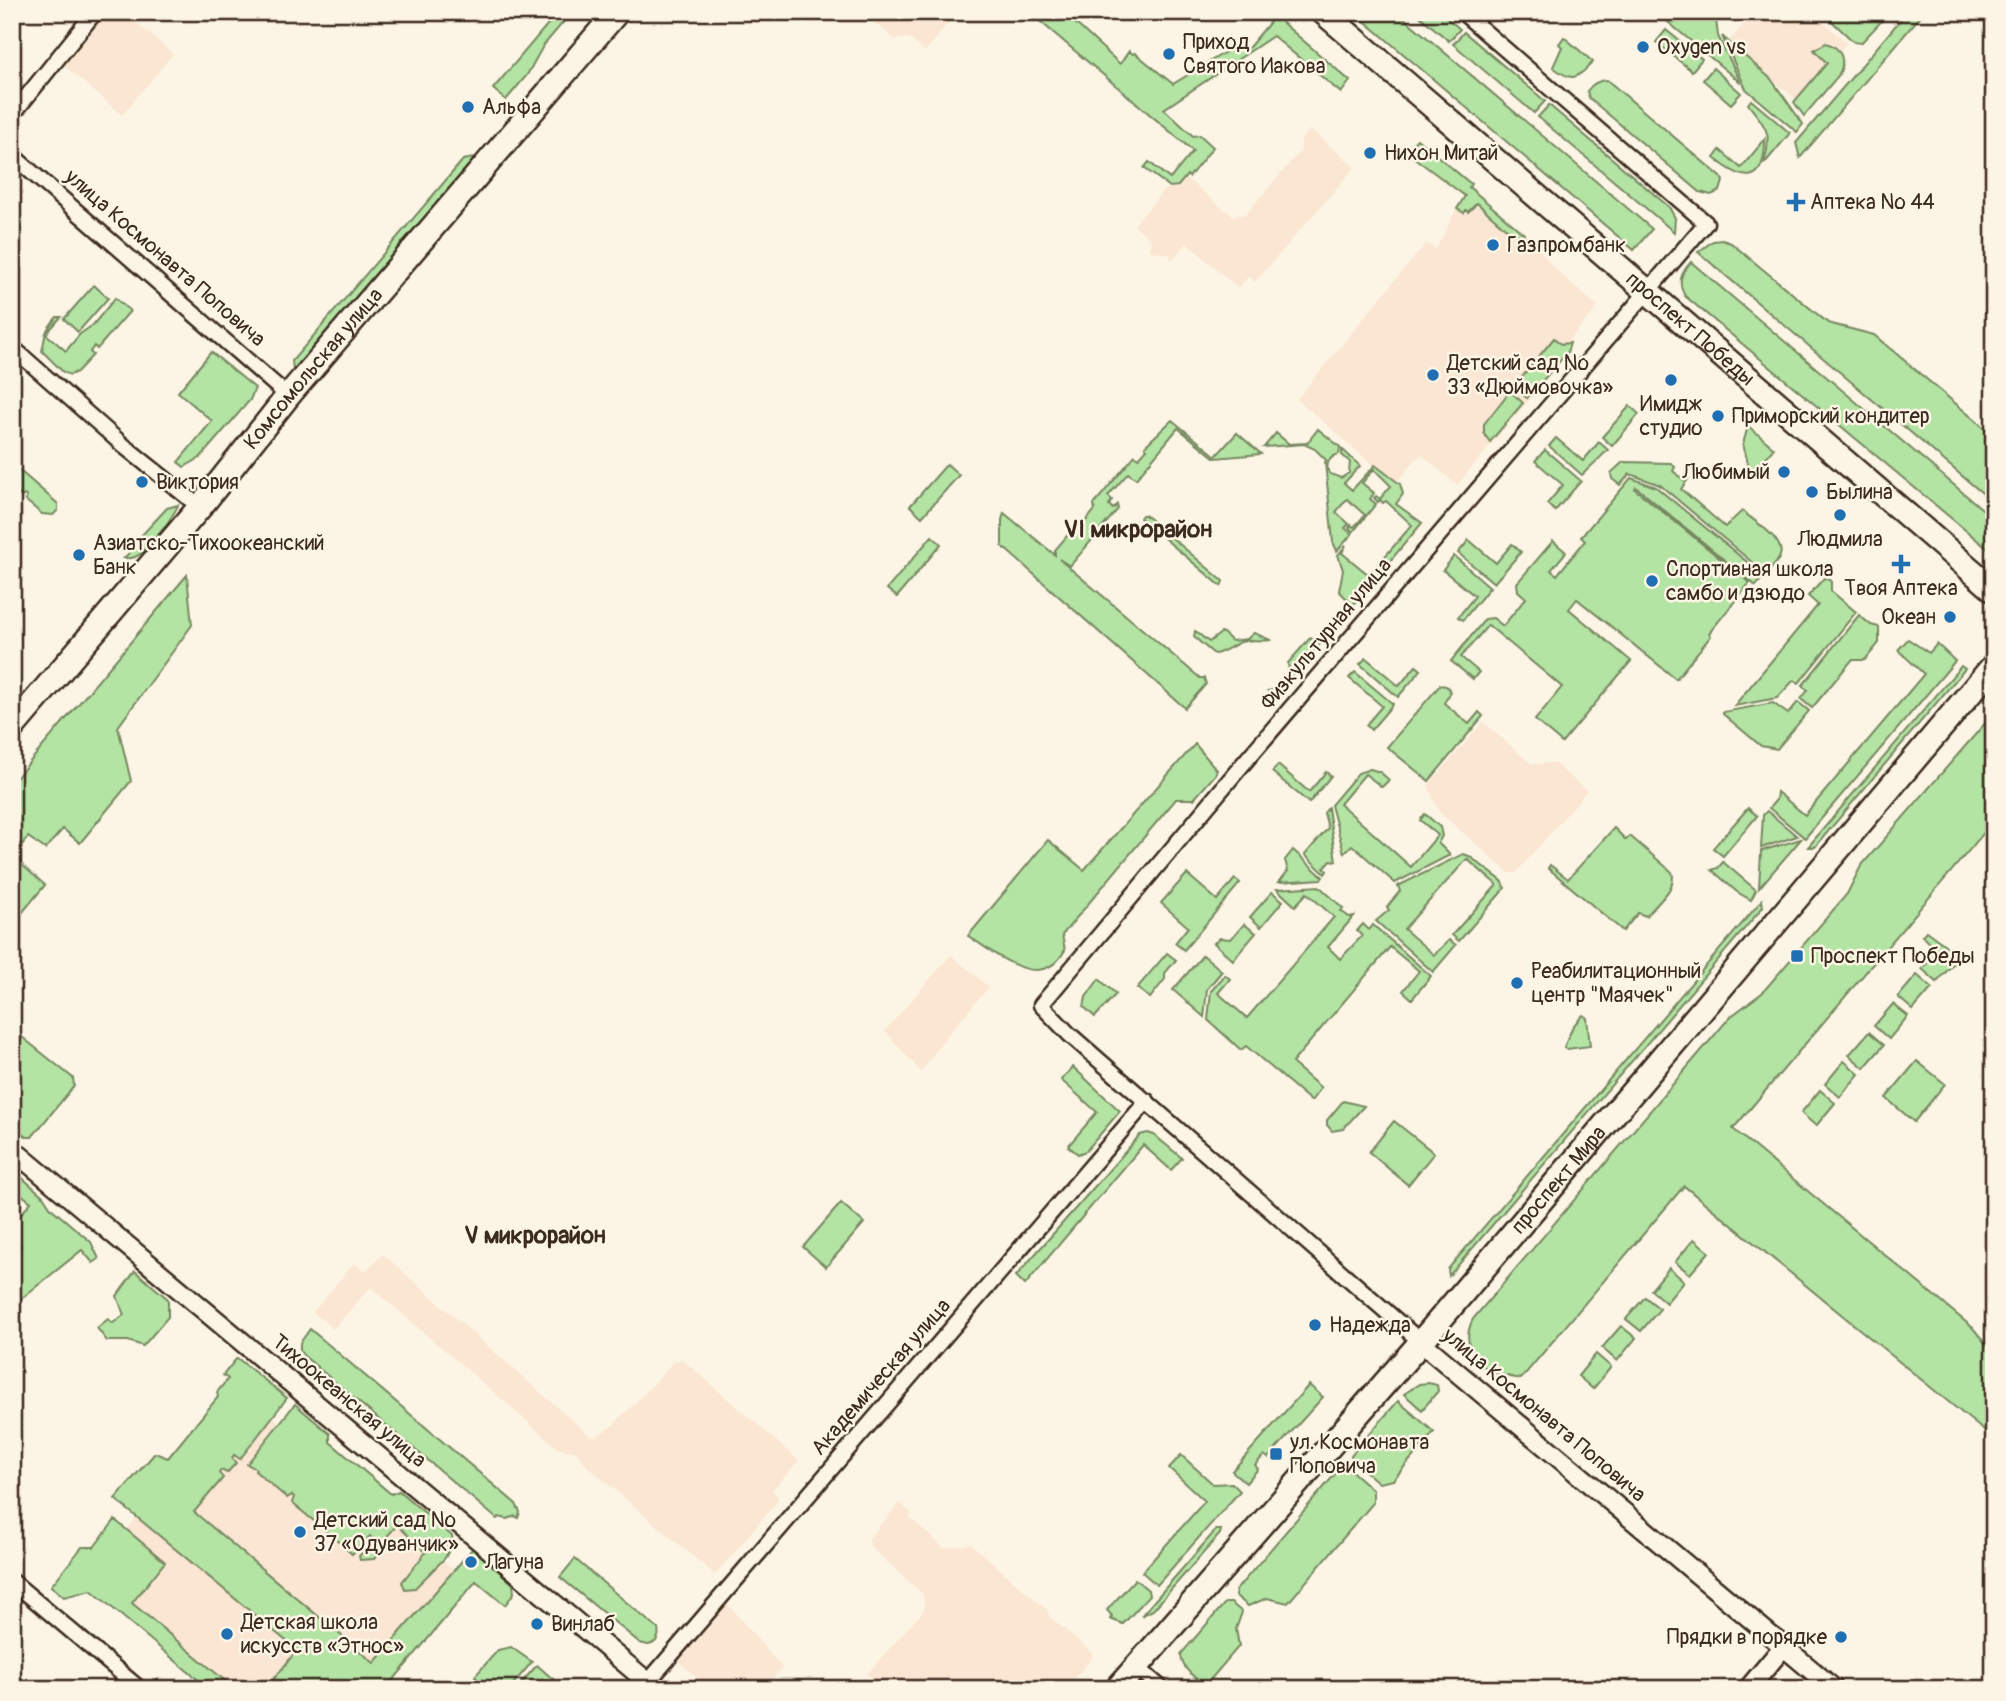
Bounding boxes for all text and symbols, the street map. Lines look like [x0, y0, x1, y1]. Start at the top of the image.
place label: Приход Святого Иакова [1183, 29, 1326, 80]
place label: Oxygen vs [1657, 34, 1746, 61]
marker: Oxygen vs [1635, 39, 1651, 55]
marker: Приход Святого Иакова [1161, 46, 1177, 62]
place label: Альфа [482, 94, 541, 121]
marker: Альфа [460, 99, 476, 115]
place label: Нихон Митай [1384, 140, 1498, 167]
marker: Нихон Митай [1362, 145, 1378, 161]
street label: улица Космонавта Поповича [58, 163, 271, 353]
place label: Аптека № 44 [1810, 189, 1935, 216]
marker: Аптека № 44 [1788, 194, 1804, 210]
place label: Газпромбанк [1507, 232, 1626, 259]
marker: Газпромбанк [1485, 237, 1501, 253]
street label: проспект Победы [1620, 265, 1761, 392]
street label: Комсомольская улица [237, 282, 389, 455]
place label: Детский сад № 33 «Дюймовочка» [1446, 350, 1613, 401]
marker: Детский сад № 33 «Дюймовочка» [1425, 367, 1441, 383]
marker: Имидж студио [1663, 372, 1679, 388]
place label: Имидж студио [1640, 391, 1702, 442]
place label: Приморский кондитер [1732, 403, 1930, 430]
marker: Приморский кондитер [1710, 408, 1726, 424]
place label: Любимый [1681, 459, 1770, 486]
marker: Любимый [1776, 464, 1792, 480]
place label: Виктория [156, 469, 239, 496]
marker: Виктория [134, 474, 150, 490]
place label: Былина [1826, 479, 1893, 506]
marker: Былина [1804, 484, 1820, 500]
marker: Людмила [1832, 507, 1848, 523]
district label: VI микрорайон [1064, 515, 1212, 544]
place label: Людмила [1796, 526, 1883, 553]
place label: Азиатско-Тихоокеанский Банк [93, 530, 325, 581]
marker: Азиатско-Тихоокеанский Банк [71, 547, 87, 563]
street label: Физкультурная улица [1254, 552, 1398, 716]
place label: Спортивная школа самбо и дзюдо [1666, 556, 1834, 607]
marker: Твоя Аптека [1893, 556, 1909, 572]
marker: Спортивная школа самбо и дзюдо [1644, 573, 1660, 589]
place label: Твоя Аптека [1844, 575, 1958, 602]
place label: Океан [1881, 604, 1936, 631]
marker: Океан [1942, 609, 1958, 625]
place label: Проспект Победы [1811, 943, 1975, 970]
marker: Проспект Победы [1789, 948, 1805, 964]
place label: Реабилитационный центр "Маячек" [1531, 958, 1701, 1009]
marker: Реабилитационный центр "Маячек" [1509, 975, 1525, 991]
street label: проспект Мира [1505, 1120, 1612, 1239]
district label: V микрорайон [464, 1221, 606, 1250]
street label: Академическая улица [805, 1293, 957, 1461]
place label: Надежда [1329, 1312, 1411, 1339]
marker: Надежда [1307, 1317, 1323, 1333]
street label: улица Космонавта Поповича [1436, 1321, 1651, 1508]
street label: Тихоокеанская улица [266, 1328, 432, 1474]
place label: ул. Космонавта Поповича [1289, 1429, 1429, 1480]
marker: ул. Космонавта Поповича [1268, 1446, 1284, 1462]
place label: Детский сад № 37 «Одуванчик» [313, 1507, 459, 1558]
marker: Детский сад № 37 «Одуванчик» [292, 1524, 308, 1540]
place label: Лагуна [484, 1549, 544, 1576]
marker: Лагуна [463, 1554, 479, 1570]
place label: Детская школа искусств «Этнос» [240, 1609, 404, 1660]
place label: Винлаб [551, 1611, 615, 1638]
marker: Винлаб [529, 1616, 545, 1632]
place label: Прядки в порядке [1667, 1624, 1828, 1651]
marker: Детская школа искусств «Этнос» [219, 1626, 235, 1642]
marker: Прядки в порядке [1833, 1629, 1849, 1645]

